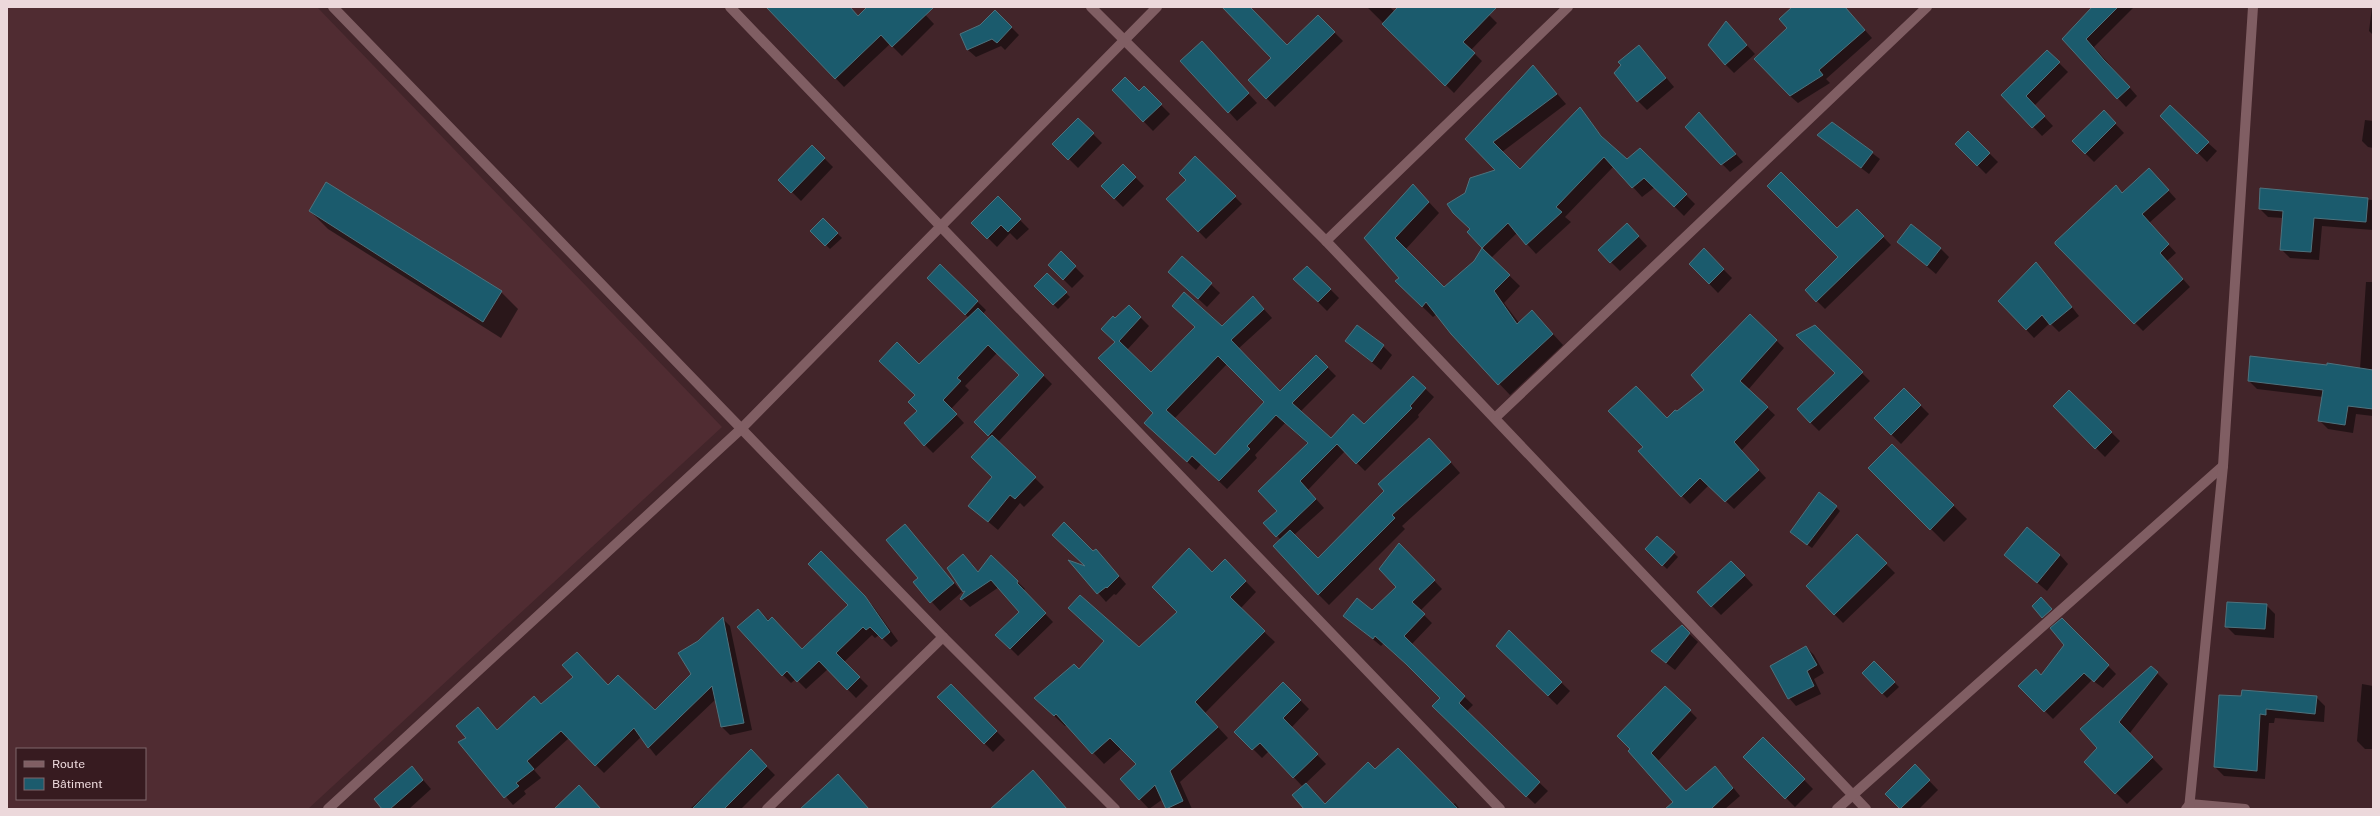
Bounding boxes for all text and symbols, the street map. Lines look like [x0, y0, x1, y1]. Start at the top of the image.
legend [16, 748, 146, 800]
text: Route [52, 757, 85, 771]
text: Bâtiment [52, 777, 103, 791]

